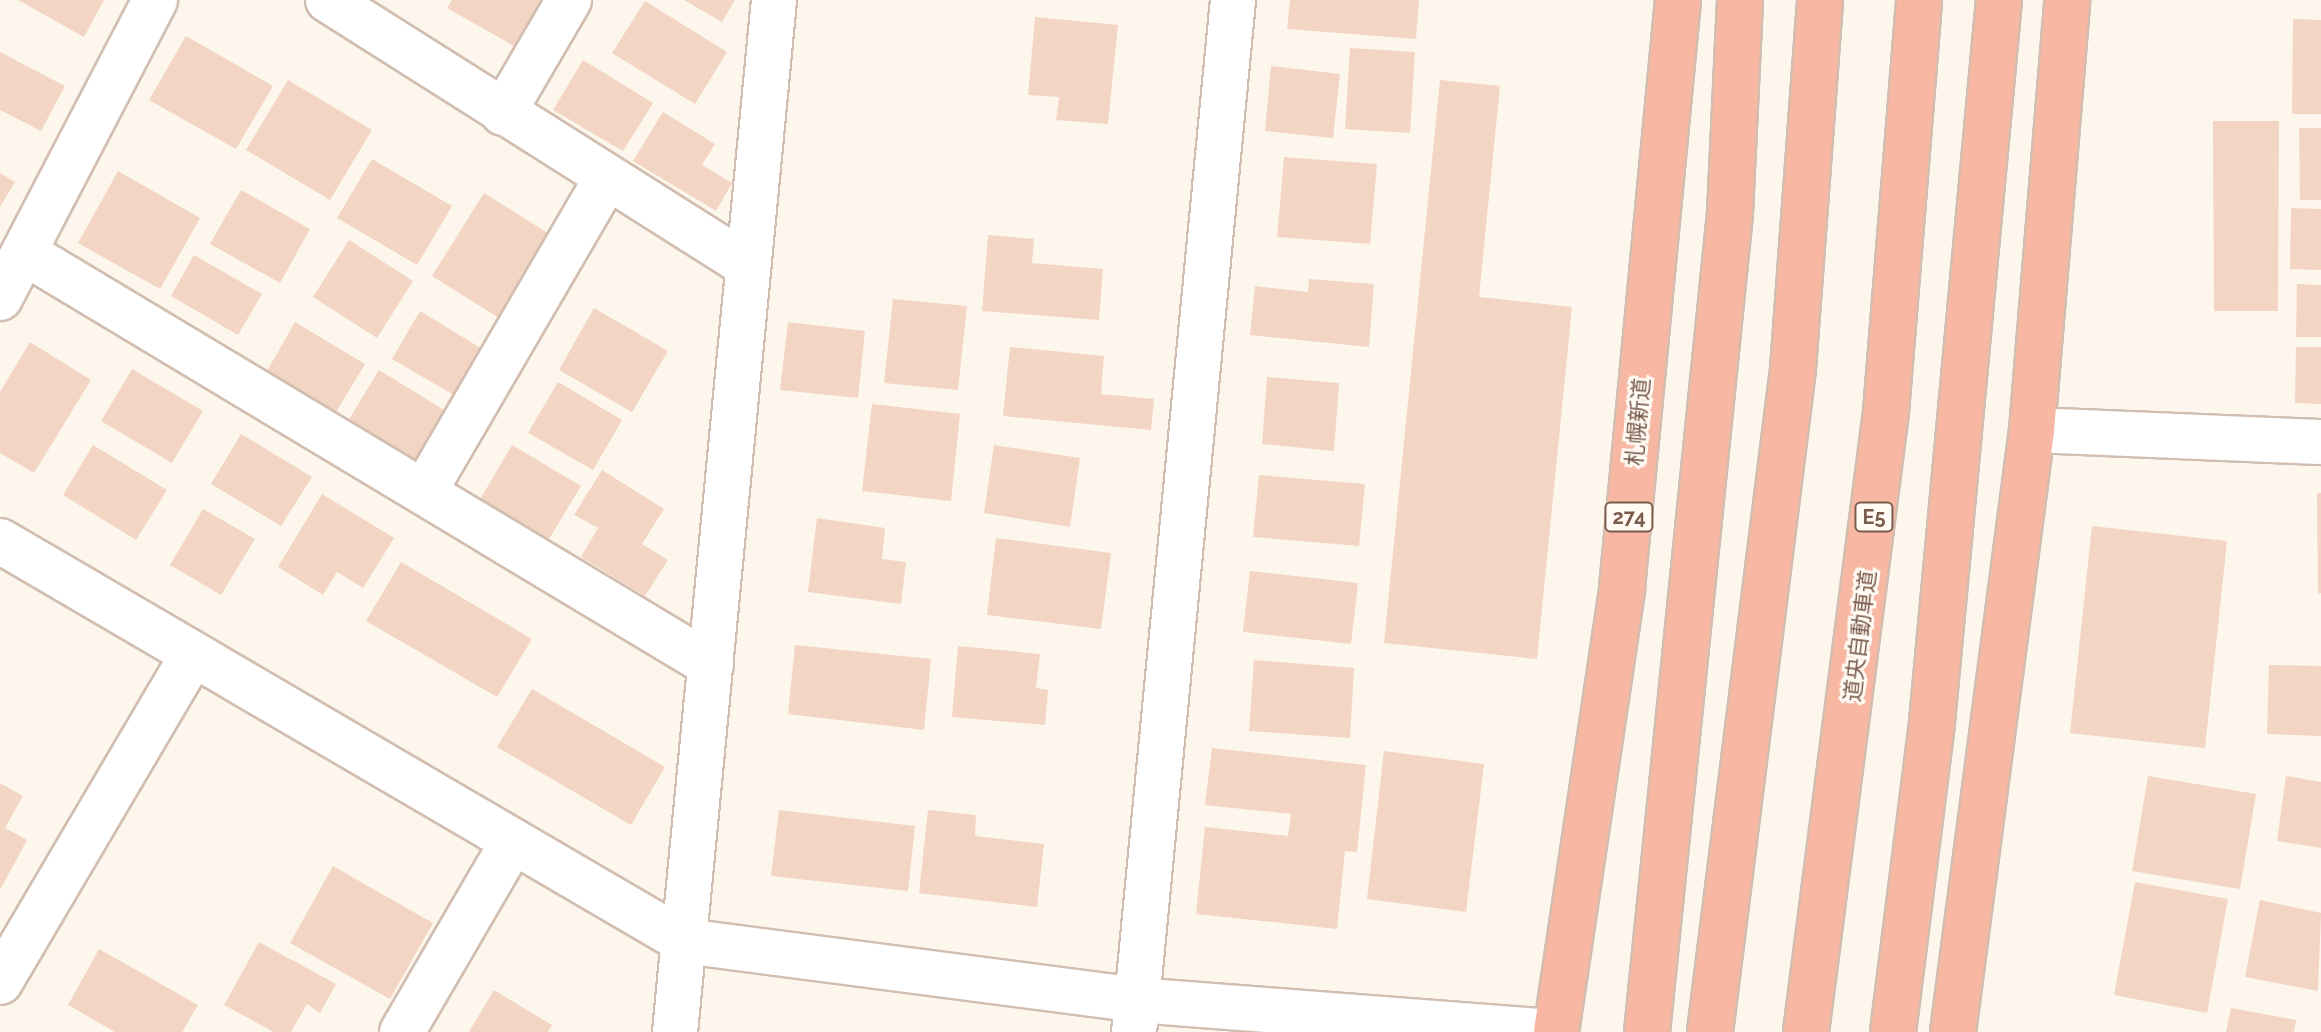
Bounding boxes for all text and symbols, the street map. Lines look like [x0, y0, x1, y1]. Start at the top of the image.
street label: 札幌新道 [1621, 377, 1655, 467]
road number: 274 [1603, 501, 1655, 533]
road number: E5 [1854, 501, 1894, 533]
street label: 道央自動車道 [1839, 569, 1881, 703]

